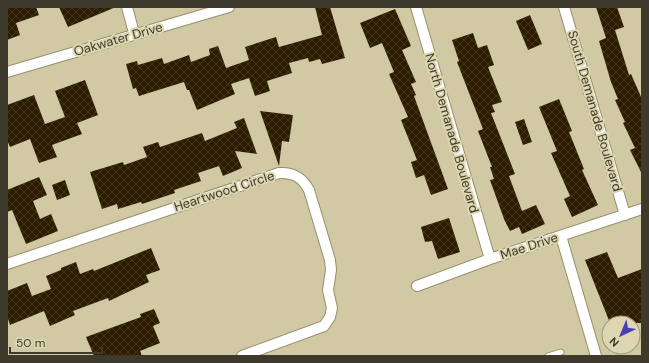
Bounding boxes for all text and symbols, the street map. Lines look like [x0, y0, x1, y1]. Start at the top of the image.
street label: Oakwater Drive [72, 18, 164, 60]
street label: South Demanade Boulevard [564, 29, 626, 193]
street label: North Demanade Boulevard [421, 51, 483, 215]
street label: Heartwood Circle [172, 167, 276, 215]
street label: Mae Drive [498, 229, 560, 263]
north arrow [601, 315, 641, 355]
scale bar [10, 329, 102, 355]
text: N [606, 334, 622, 350]
text: 50 m [16, 335, 45, 351]

